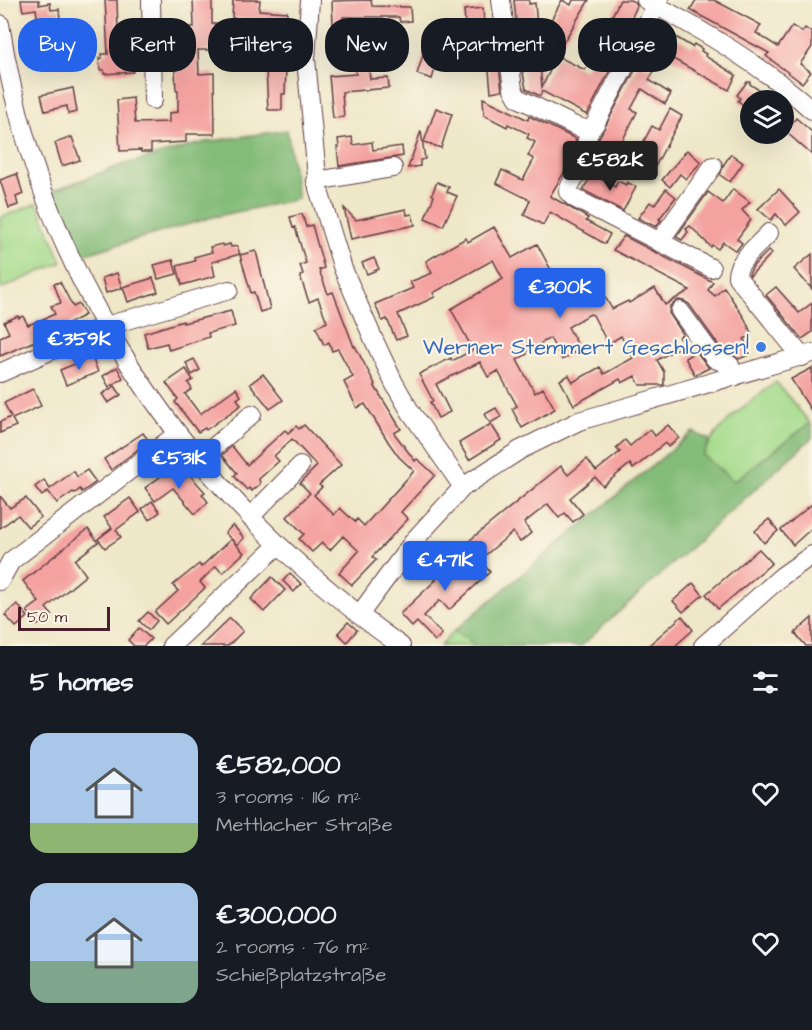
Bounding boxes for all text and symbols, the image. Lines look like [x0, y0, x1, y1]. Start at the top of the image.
chip: Buy [18, 18, 97, 72]
chip: Rent [109, 18, 196, 72]
chip: Filters [208, 18, 313, 72]
chip: New [325, 18, 409, 72]
chip: Apartment [421, 18, 566, 72]
chip: House [578, 18, 677, 72]
map controls [740, 90, 794, 144]
button: layers [740, 90, 794, 144]
pin: €582K [568, 141, 652, 192]
text: €582K [577, 146, 643, 174]
pin: €300K [518, 268, 602, 319]
text: €300K [528, 273, 592, 301]
pin: €359K [37, 320, 121, 371]
text: €359K [47, 325, 111, 353]
place label: Werner Stemmert Geschlossen! [423, 332, 749, 363]
marker: Werner Stemmert Geschlossen! [754, 340, 768, 354]
pin: €531K [137, 439, 221, 490]
text: €531K [152, 444, 206, 472]
pin: €471K [403, 541, 487, 592]
text: €471K [417, 546, 473, 574]
scale bar [18, 604, 110, 632]
text: 50 m [27, 606, 67, 628]
text: 5 homes [30, 664, 134, 700]
icon: filters [749, 666, 782, 699]
text: €582,000 [216, 747, 341, 783]
icon: home [78, 757, 150, 829]
icon: heart [749, 777, 782, 810]
text: 3 rooms · 116 m² [216, 783, 361, 811]
text: Mettlacher Straße [216, 811, 392, 839]
text: €300,000 [216, 897, 337, 933]
icon: home [78, 907, 150, 979]
icon: heart [749, 927, 782, 960]
text: 2 rooms · 76 m² [216, 933, 369, 961]
text: Schießplatzstraße [216, 961, 386, 989]

